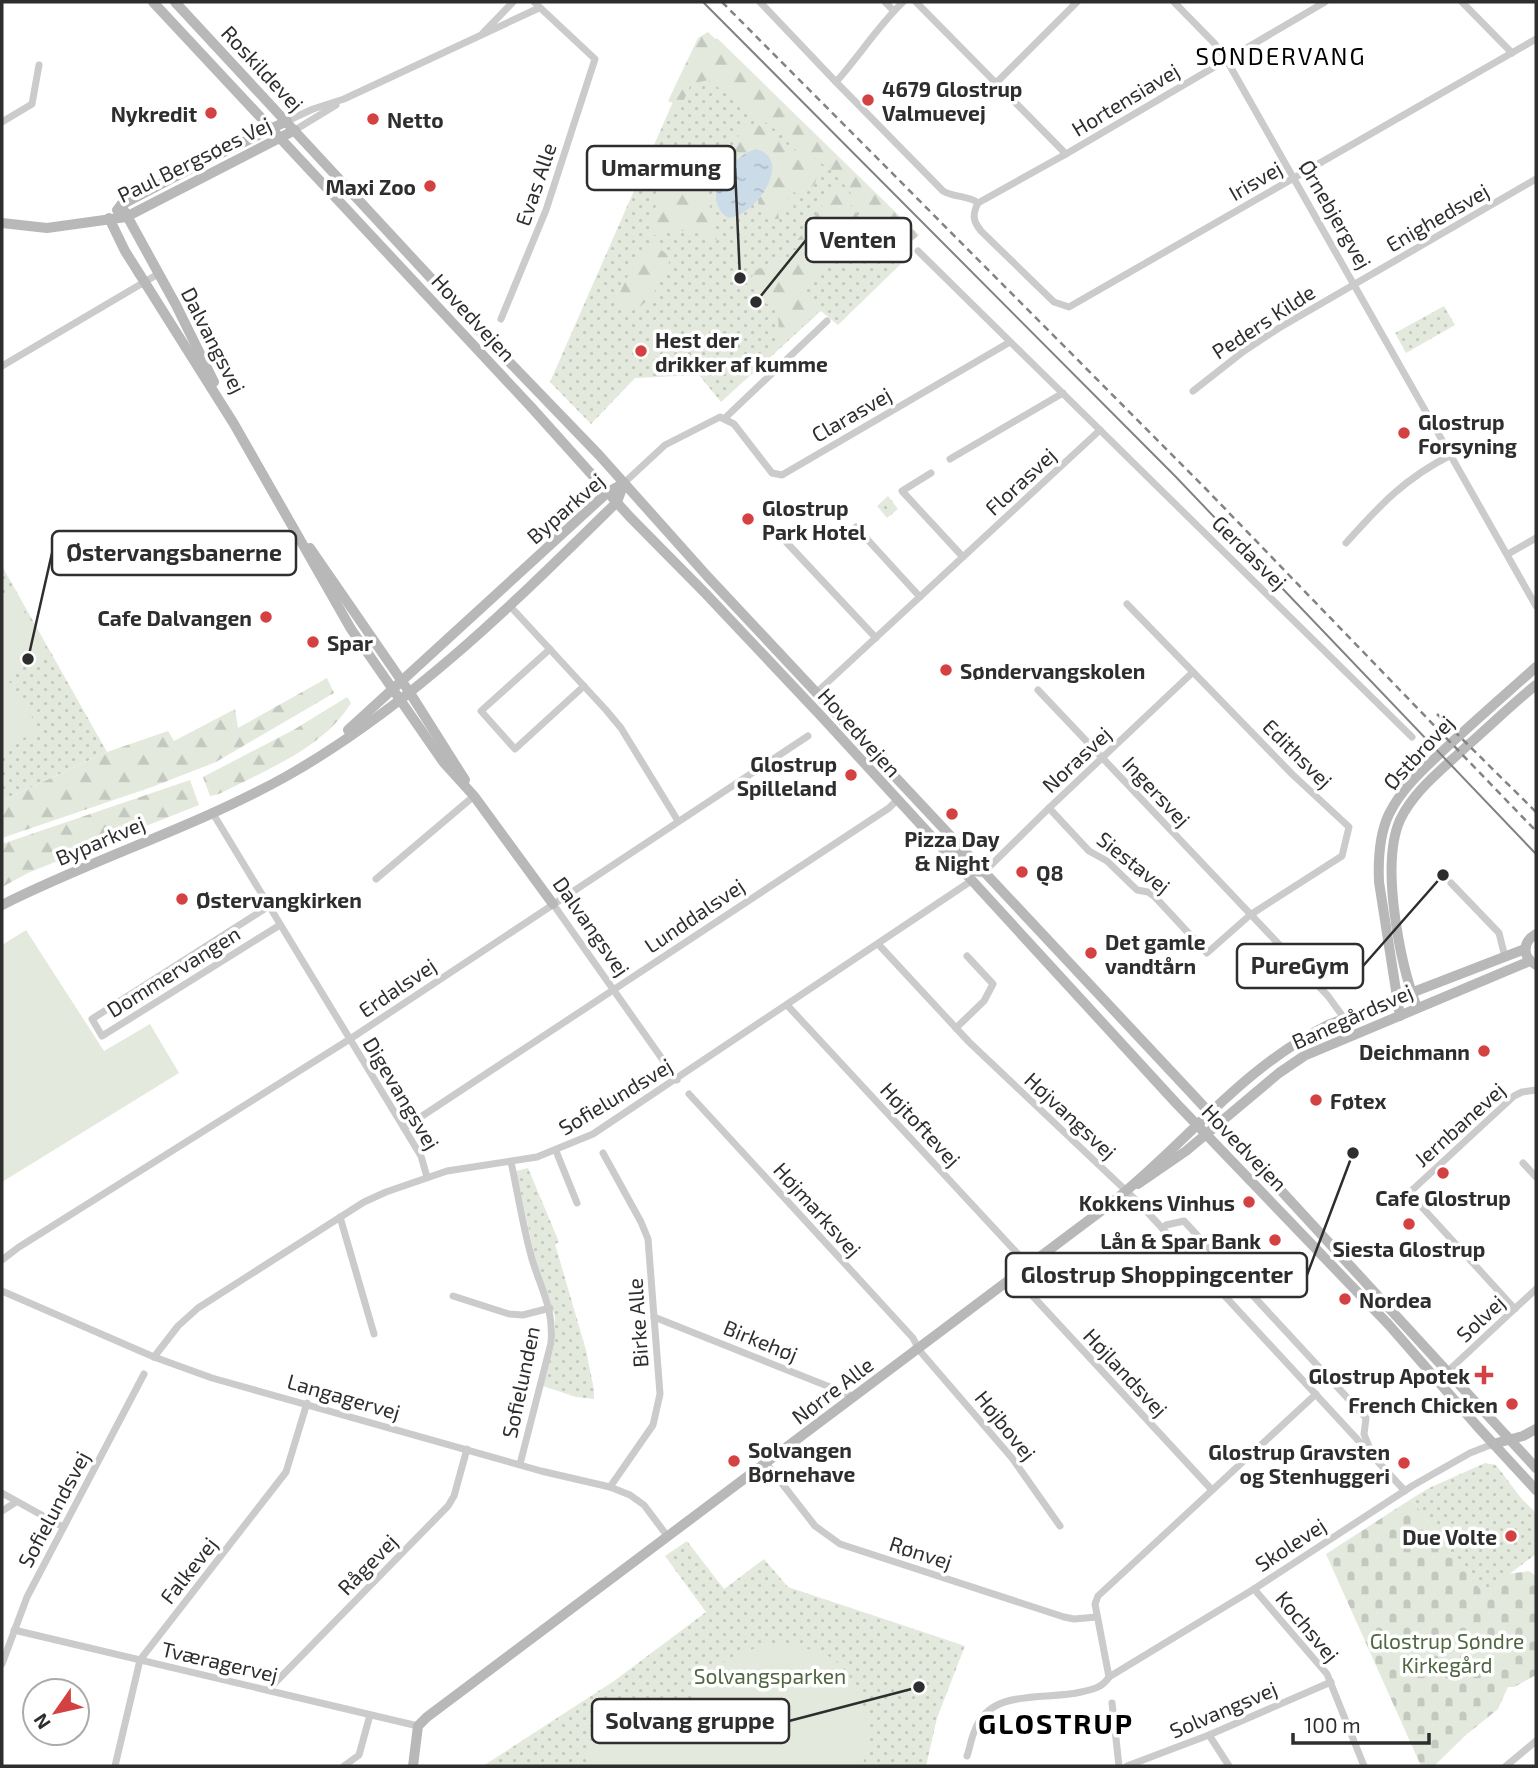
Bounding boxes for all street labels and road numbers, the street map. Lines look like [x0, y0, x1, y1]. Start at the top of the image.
street label: Roskildevej [216, 20, 309, 117]
street label: Hortensiavej [1067, 57, 1184, 142]
street label: Paul Bergsøes Vej [113, 111, 275, 208]
street label: Evas Alle [509, 139, 561, 229]
street label: Irisvej [1224, 155, 1287, 206]
street label: Ørnebjergvej [1294, 155, 1377, 274]
street label: Enighedsvej [1381, 178, 1493, 257]
street label: Hovedvejen [426, 268, 521, 367]
street label: Peders Kilde [1207, 278, 1319, 364]
street label: Dalvangsvej [176, 283, 251, 398]
street label: Clarasvej [807, 381, 896, 448]
street label: Florasvej [979, 442, 1061, 521]
street label: Byparkvej [521, 468, 610, 549]
street label: Gerdasvej [1207, 510, 1292, 595]
street label: Hovedvejen [813, 682, 906, 782]
street label: Østbrovej [1377, 710, 1459, 795]
street label: Edithsvej [1258, 713, 1338, 793]
street label: Norasvej [1036, 721, 1116, 798]
street label: Ingersvej [1117, 751, 1196, 832]
street label: Byparkvej [52, 810, 149, 871]
street label: Siestavej [1092, 826, 1176, 899]
street label: Dalvangsvej [548, 871, 635, 981]
street label: Lunddalsvej [639, 873, 749, 958]
street label: Dommervangen [102, 920, 244, 1022]
street label: Erdalsvej [354, 952, 441, 1023]
street label: Banegårdsvej [1288, 978, 1417, 1055]
street label: Digevangsvej [358, 1032, 445, 1154]
street label: Sofielundsvej [554, 1052, 677, 1141]
street label: Højvangsvej [1019, 1066, 1122, 1164]
street label: Højtoftevej [875, 1077, 966, 1172]
street label: Jernbanevej [1408, 1077, 1510, 1172]
street label: Hovedvejen [1197, 1098, 1293, 1196]
street label: Højmarksvej [768, 1157, 867, 1262]
street label: Birke Alle [621, 1278, 653, 1368]
street label: Solvej [1451, 1289, 1510, 1347]
street label: Birkehøj [720, 1314, 802, 1367]
street label: Højlandsvej [1078, 1323, 1173, 1422]
street label: Sofielunden [496, 1324, 544, 1440]
street label: Nørre Alle [786, 1351, 878, 1429]
street label: Langagervej [284, 1368, 403, 1425]
street label: Højbovej [970, 1385, 1042, 1466]
street label: Sofielundsvej [12, 1446, 95, 1572]
street label: Skolevej [1250, 1512, 1331, 1577]
street label: Rågevej [332, 1528, 403, 1600]
street label: Rønvej [886, 1530, 956, 1575]
street label: Falkevej [154, 1532, 223, 1609]
street label: Kochsvej [1270, 1586, 1345, 1667]
street label: Tværagervej [159, 1635, 281, 1688]
street label: Solvangsvej [1166, 1675, 1281, 1744]

